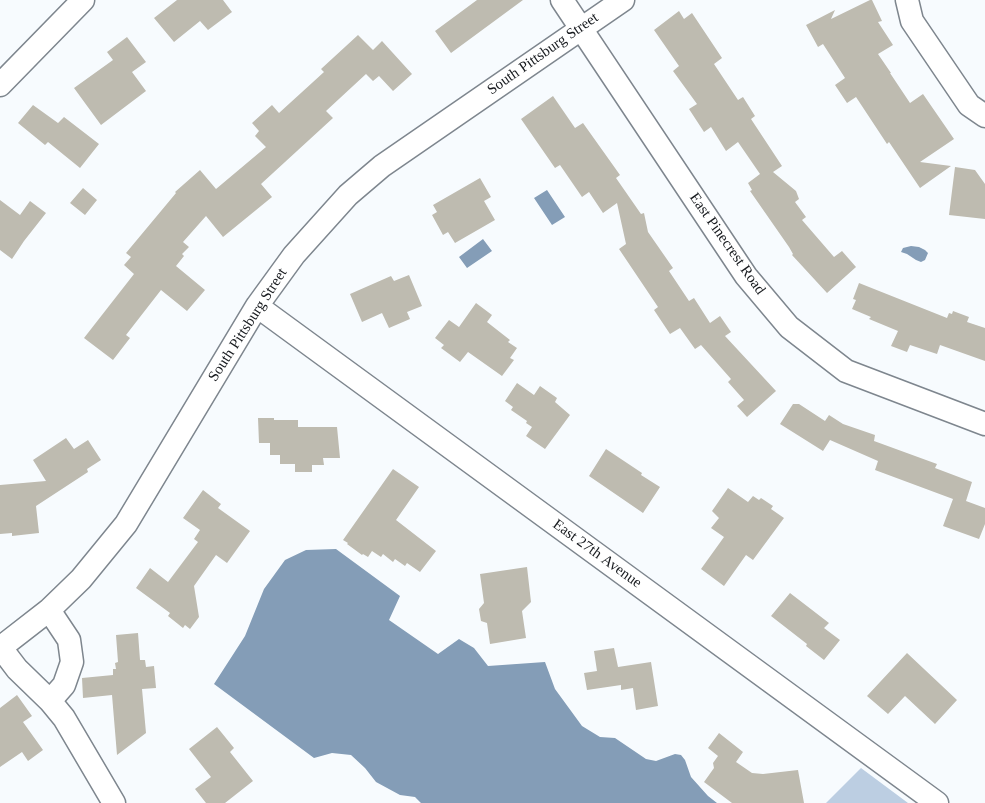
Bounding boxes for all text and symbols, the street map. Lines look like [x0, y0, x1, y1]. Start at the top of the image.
street label: South Pittsburg Street [484, 9, 602, 99]
street label: East Pinecrest Road [685, 190, 769, 298]
street label: South Pittsburg Street [205, 265, 291, 385]
street label: East 27th Avenue [549, 516, 645, 592]

